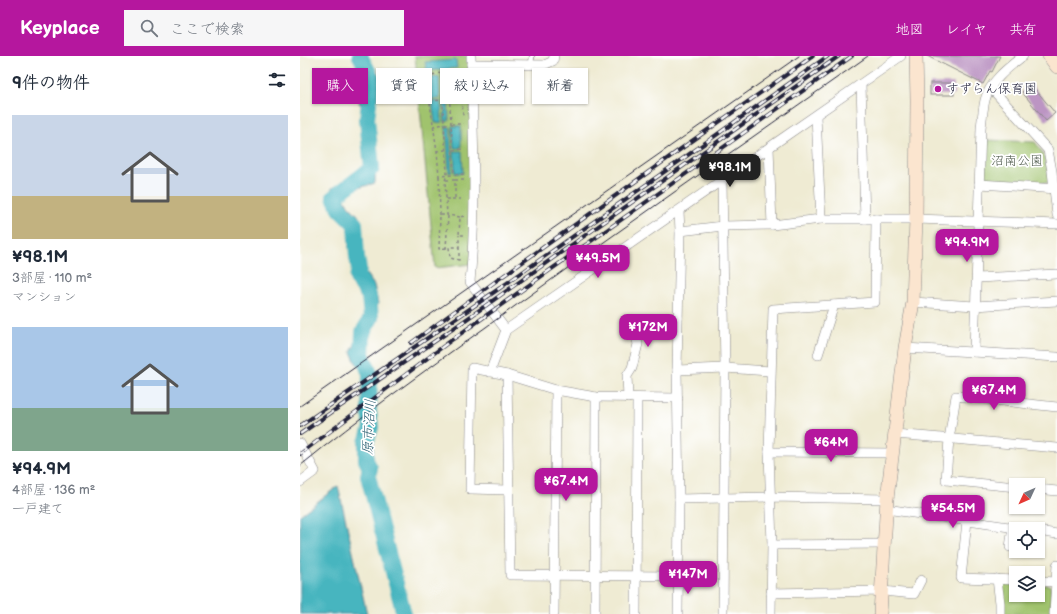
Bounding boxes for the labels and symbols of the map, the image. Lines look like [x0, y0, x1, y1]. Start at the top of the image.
place label: すずらん保育園 [946, 81, 1037, 97]
marker: すずらん保育園 [933, 84, 943, 94]
park label: 沼南公園 [991, 153, 1043, 169]
pin: ¥98.1M [697, 154, 763, 188]
pin: ¥94.9M [934, 229, 1000, 263]
pin: ¥49.5M [565, 245, 631, 279]
pin: ¥172M [620, 314, 676, 348]
pin: ¥67.4M [961, 377, 1027, 411]
water label: 原市沼川 [359, 399, 379, 455]
pin: ¥64M [807, 429, 855, 463]
pin: ¥67.4M [533, 468, 599, 502]
north arrow [1009, 478, 1045, 514]
pin: ¥54.5M [920, 495, 986, 529]
pin: ¥147M [660, 561, 716, 595]

